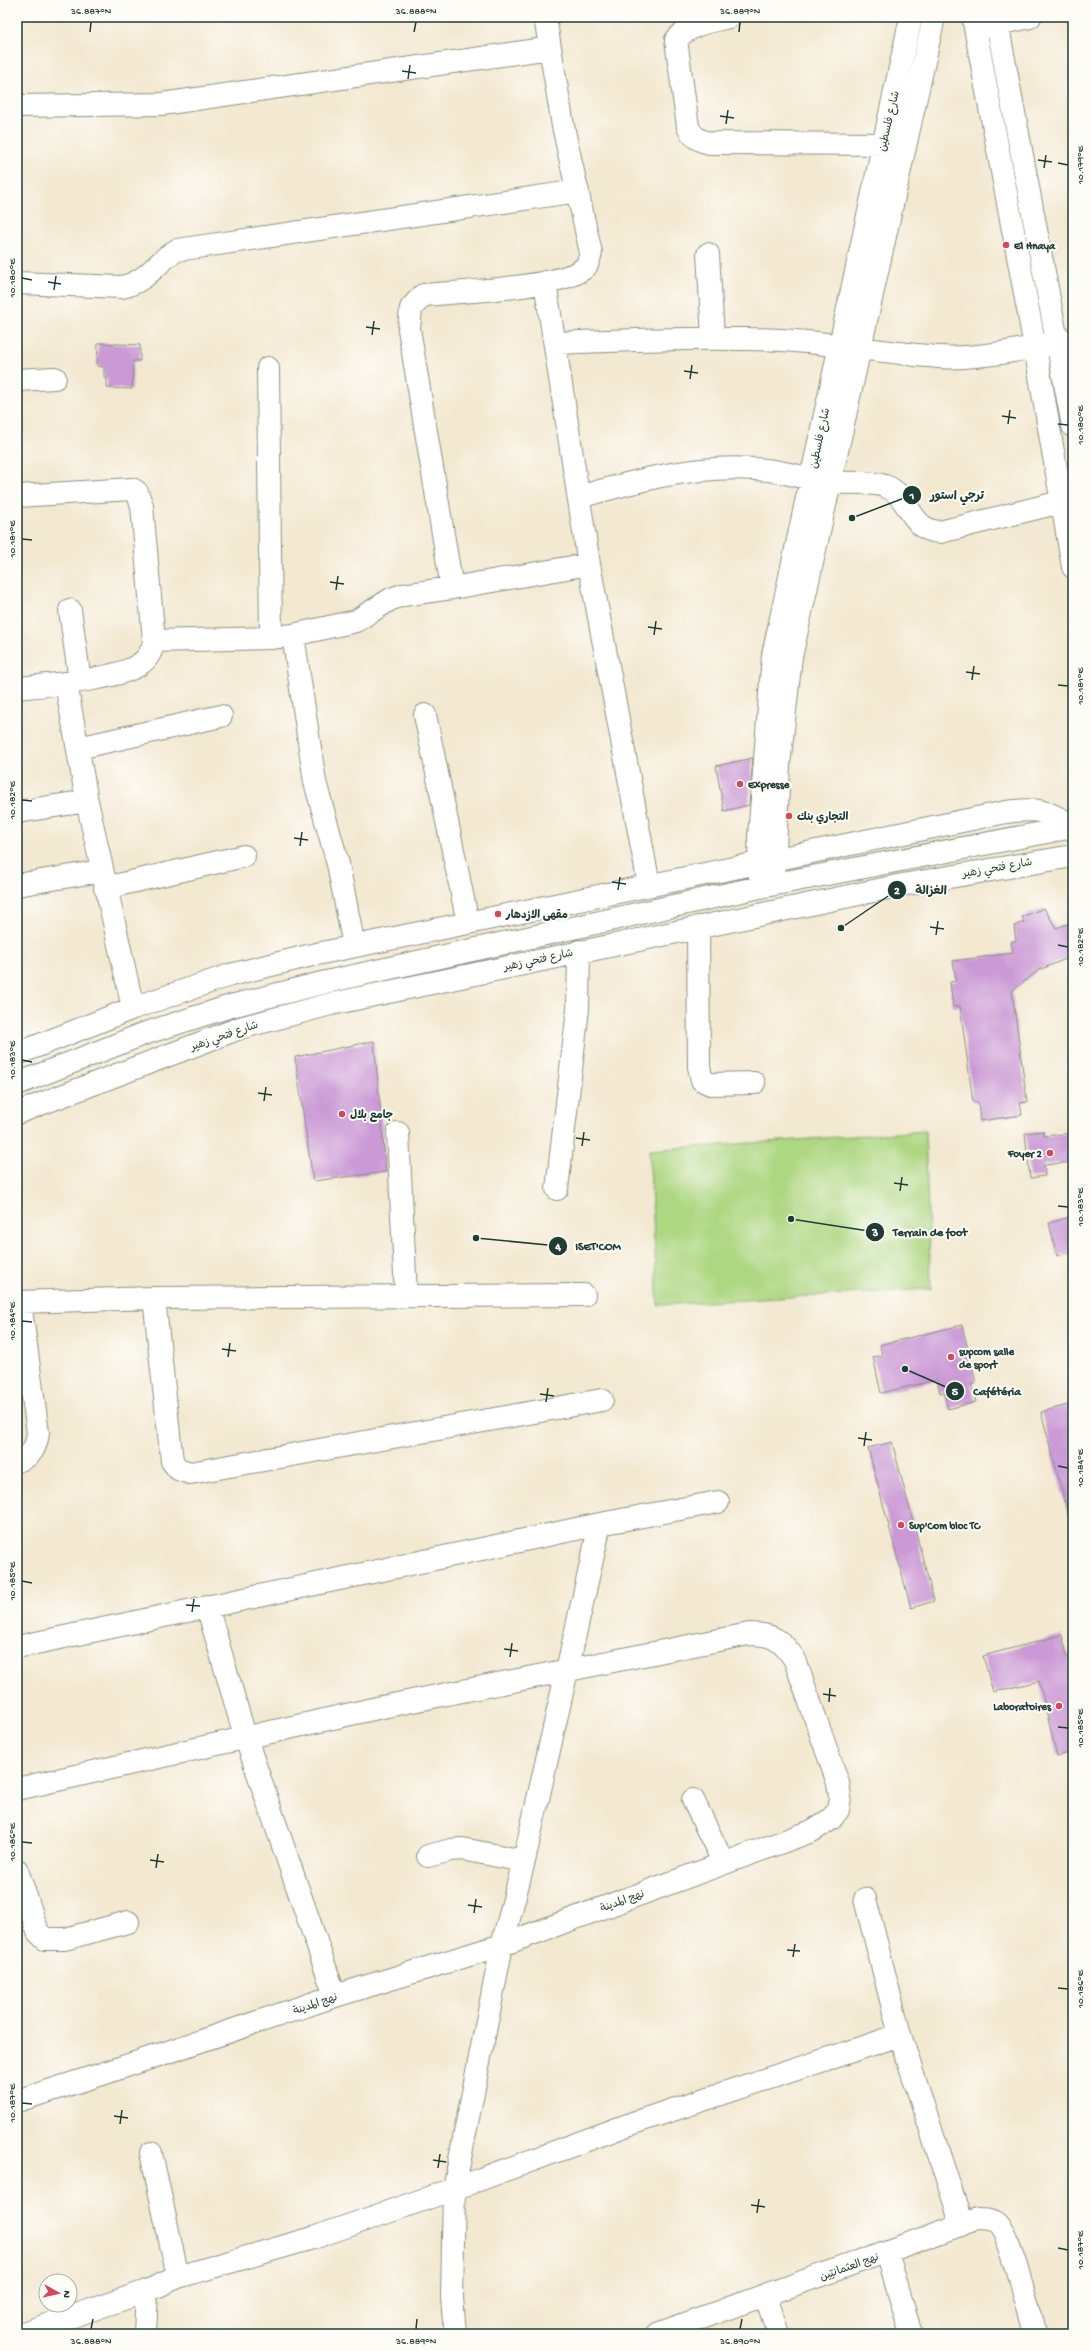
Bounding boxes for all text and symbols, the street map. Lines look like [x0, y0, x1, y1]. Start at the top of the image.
text: 36.887°N [70, 6, 112, 18]
text: 36.888°N [395, 6, 437, 18]
text: 36.889°N [719, 6, 761, 18]
street label: شارع فلسطين [876, 90, 904, 153]
text: 10.179°E [1075, 145, 1087, 185]
marker: El Hnaya [1001, 240, 1011, 250]
place label: El Hnaya [1013, 241, 1056, 253]
text: 10.180°E [7, 258, 19, 298]
text: 10.180°E [1075, 405, 1087, 445]
street label: شارع فلسطين [808, 407, 834, 470]
callout: ترجي استور [902, 483, 992, 507]
text: 1 [909, 490, 915, 504]
text: ترجي استور [929, 490, 984, 506]
text: 10.181°E [7, 520, 19, 559]
text: 10.181°E [1075, 667, 1087, 706]
marker: Expresse [735, 779, 745, 789]
text: 10.182°E [7, 780, 19, 820]
place label: Expresse [747, 780, 791, 792]
marker: التجاري بنك [784, 811, 794, 821]
place label: التجاري بنك [797, 811, 848, 825]
street label: شارع فتحي زهير [960, 856, 1034, 884]
callout: الغزالة [887, 878, 954, 902]
text: الغزالة [915, 884, 947, 899]
text: 2 [894, 885, 900, 899]
marker: مقهى الازدهار [493, 909, 503, 919]
place label: مقهى الازدهار [505, 909, 568, 922]
text: 10.182°E [1075, 927, 1087, 967]
street label: شارع فتحي زهير [501, 947, 575, 977]
street label: شارع فتحي زهير [188, 1019, 261, 1057]
text: 10.183°E [7, 1040, 19, 1080]
marker: جامع بلال [337, 1109, 347, 1119]
place label: جامع بلال [350, 1109, 393, 1122]
marker: Foyer 2 [1045, 1148, 1055, 1158]
place label: Foyer 2 [1007, 1149, 1043, 1161]
text: 10.183°E [1075, 1187, 1087, 1227]
callout: Terrain de foot [865, 1220, 975, 1244]
text: 3 [871, 1227, 878, 1241]
text: Terrain de foot [892, 1227, 968, 1241]
callout: ISET'COM [548, 1234, 629, 1258]
text: 4 [554, 1241, 561, 1255]
text: ISET'COM [575, 1241, 621, 1255]
text: 10.184°E [7, 1301, 19, 1341]
place label: supcom salle de sport [959, 1347, 1015, 1372]
marker: supcom salle de sport [946, 1352, 956, 1362]
callout: Cafétéria [945, 1379, 1029, 1403]
text: 5 [952, 1386, 959, 1400]
text: Cafétéria [972, 1386, 1022, 1400]
text: 10.184°E [1075, 1448, 1087, 1488]
marker: Sup'Com bloc TC [896, 1520, 906, 1530]
place label: Sup'Com bloc TC [909, 1521, 981, 1533]
text: 10.185°E [7, 1561, 19, 1601]
place label: Laboratoires [993, 1701, 1052, 1714]
marker: Laboratoires [1054, 1701, 1064, 1711]
text: 10.185°E [1075, 1708, 1087, 1748]
text: 10.186°E [7, 1822, 19, 1862]
street label: نهج المدينة [599, 1887, 646, 1915]
text: 10.186°E [1075, 1969, 1087, 2009]
street label: نهج المدينة [292, 1991, 339, 2018]
text: 10.187°E [7, 2083, 19, 2123]
text: 10.187°E [1075, 2230, 1087, 2270]
street label: نهج العثمانيّين [818, 2251, 881, 2284]
north arrow [38, 2273, 78, 2313]
text: N [59, 2290, 72, 2299]
text: 36.888°N [70, 2336, 112, 2348]
text: 36.889°N [395, 2336, 437, 2348]
text: 36.890°N [719, 2336, 761, 2348]

